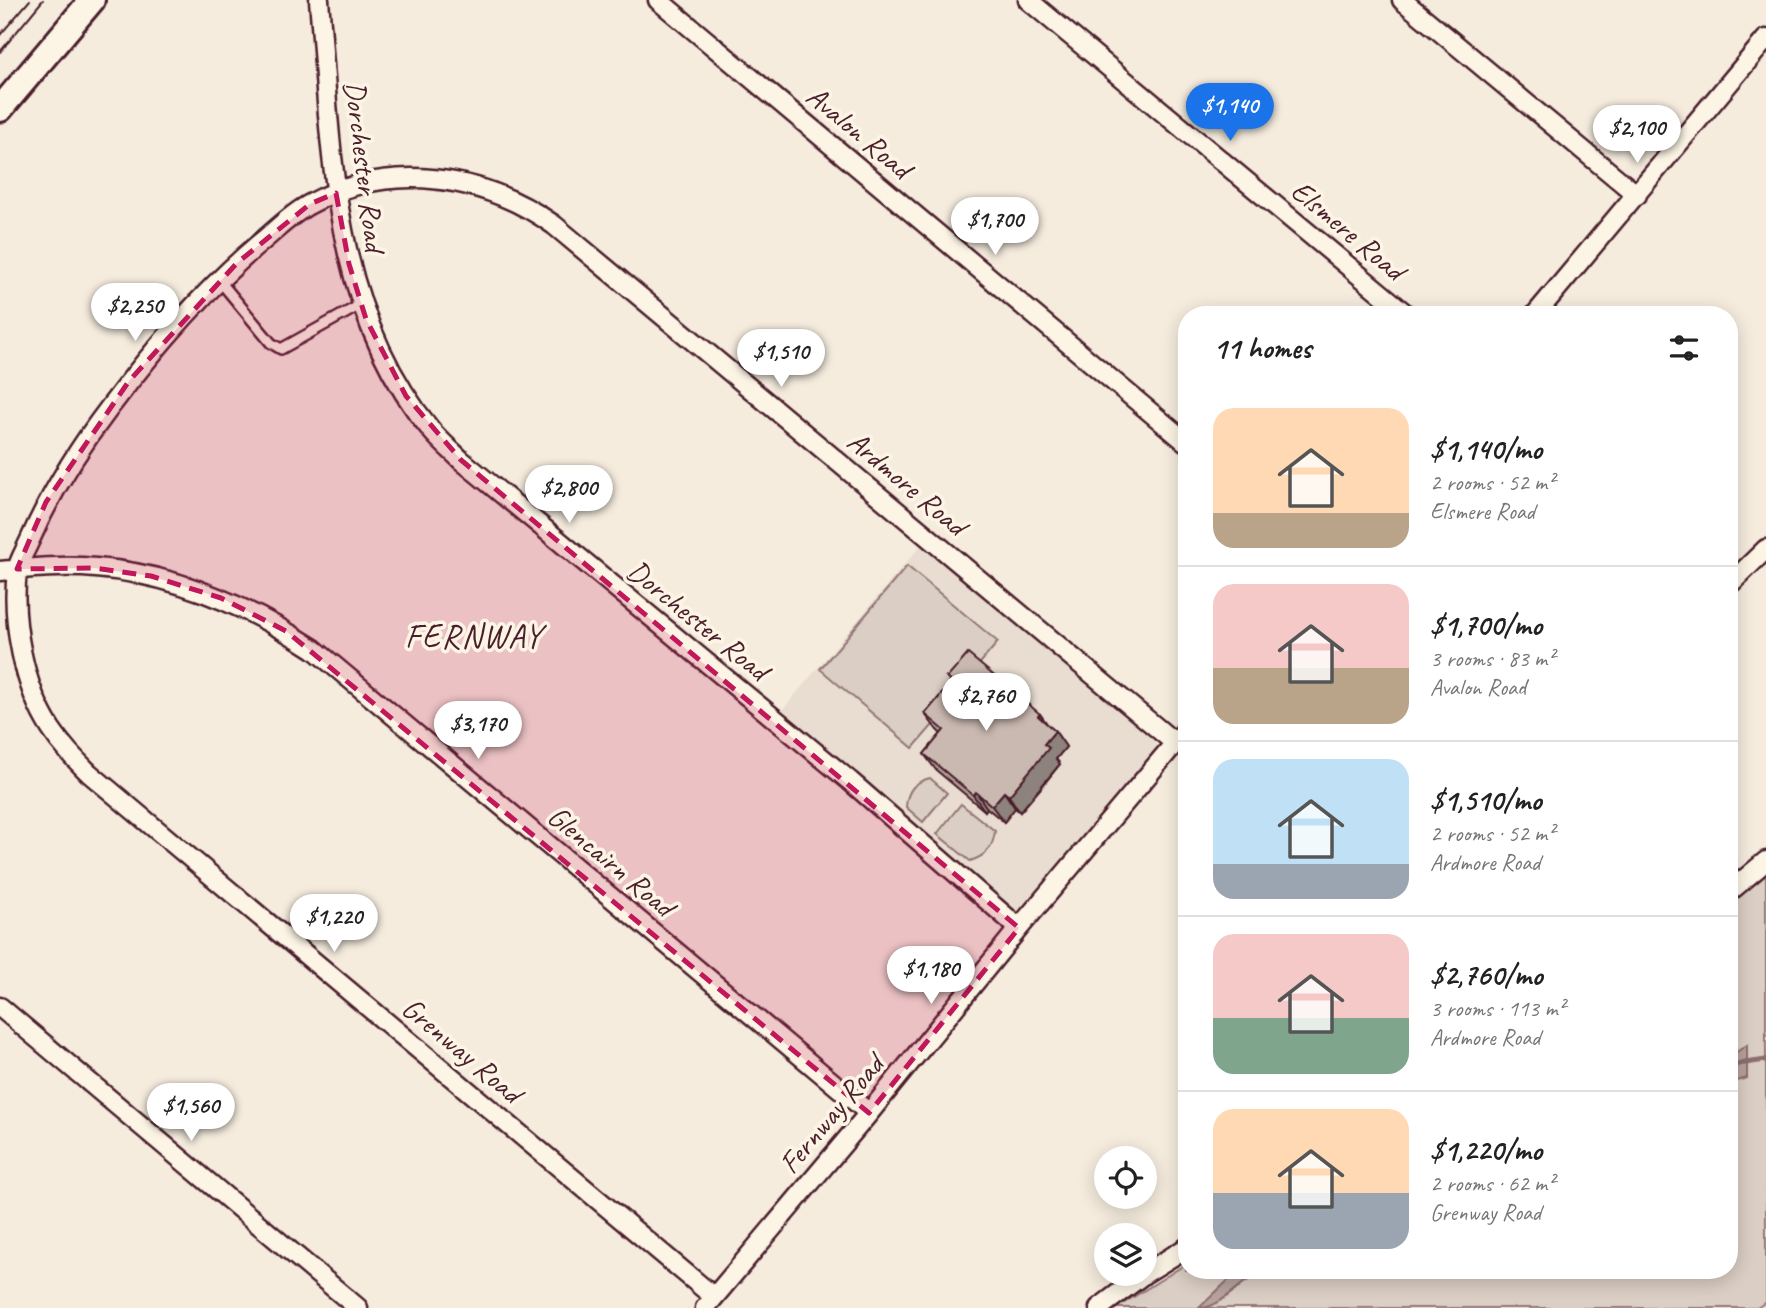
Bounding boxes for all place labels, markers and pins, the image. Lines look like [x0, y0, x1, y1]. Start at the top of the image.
pin: $1,140 [1173, 83, 1287, 143]
pin: $2,100 [1580, 106, 1694, 165]
pin: $1,700 [938, 198, 1052, 257]
pin: $2,250 [78, 284, 192, 343]
pin: $1,510 [724, 330, 838, 389]
pin: $2,800 [512, 466, 626, 525]
pin: $2,760 [929, 674, 1043, 733]
pin: $3,170 [421, 702, 535, 761]
pin: $1,220 [277, 894, 391, 954]
pin: $1,180 [874, 946, 988, 1006]
pin: $1,560 [134, 1084, 248, 1143]

